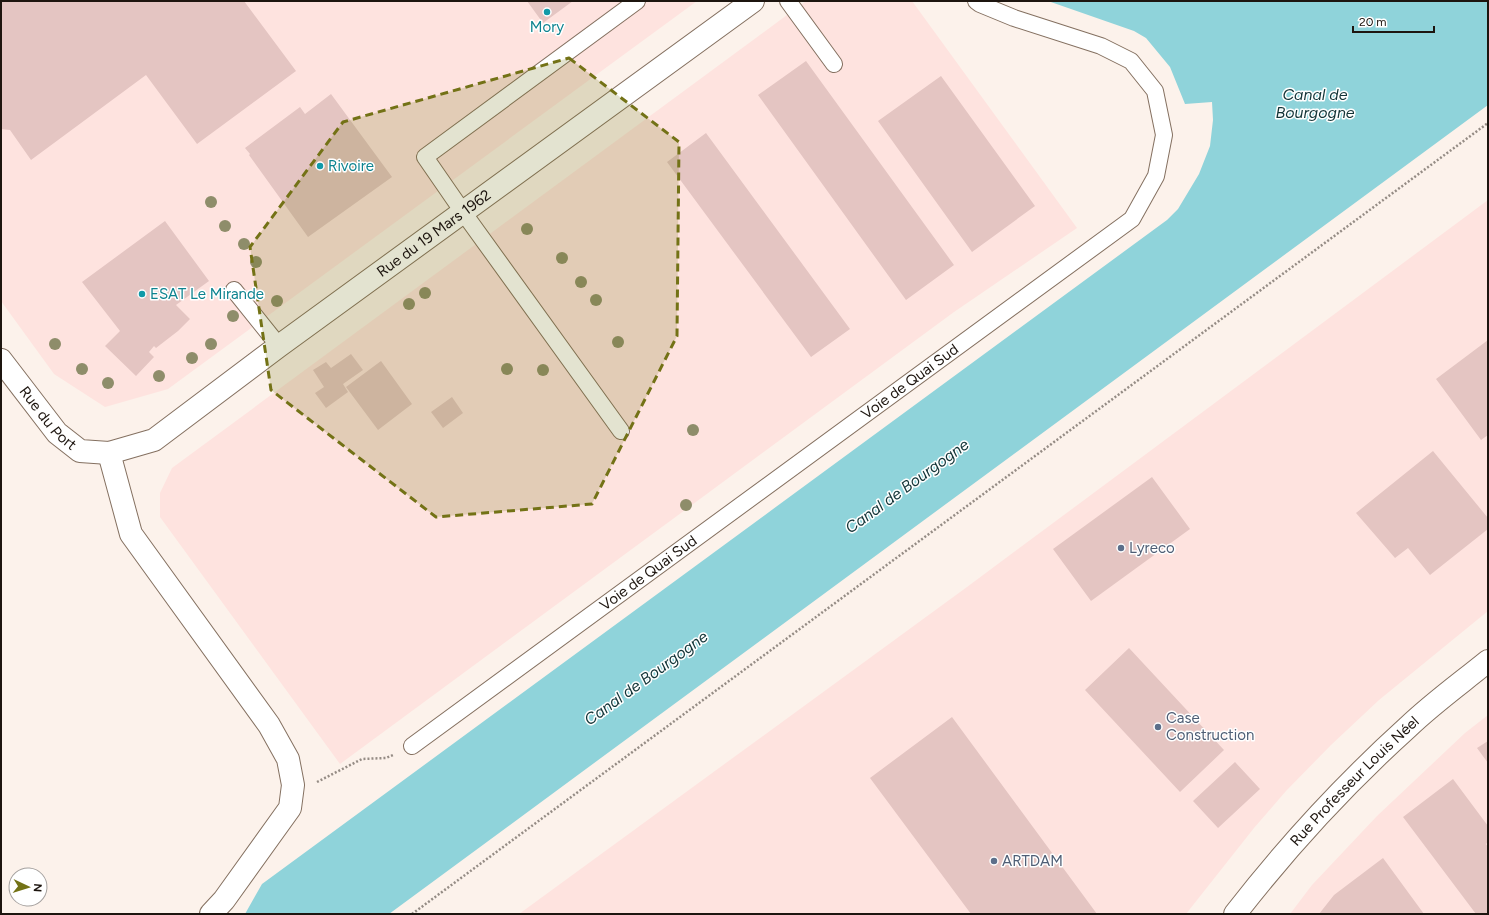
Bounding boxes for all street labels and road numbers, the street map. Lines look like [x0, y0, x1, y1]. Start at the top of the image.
street label: Rue du 19 Mars 1962 [373, 186, 494, 281]
street label: Voie de Quai Sud [858, 340, 962, 423]
street label: Rue du Port [16, 383, 80, 454]
street label: Voie de Quai Sud [596, 531, 701, 614]
street label: Rue Professeur Louis Néel [1286, 712, 1423, 850]

